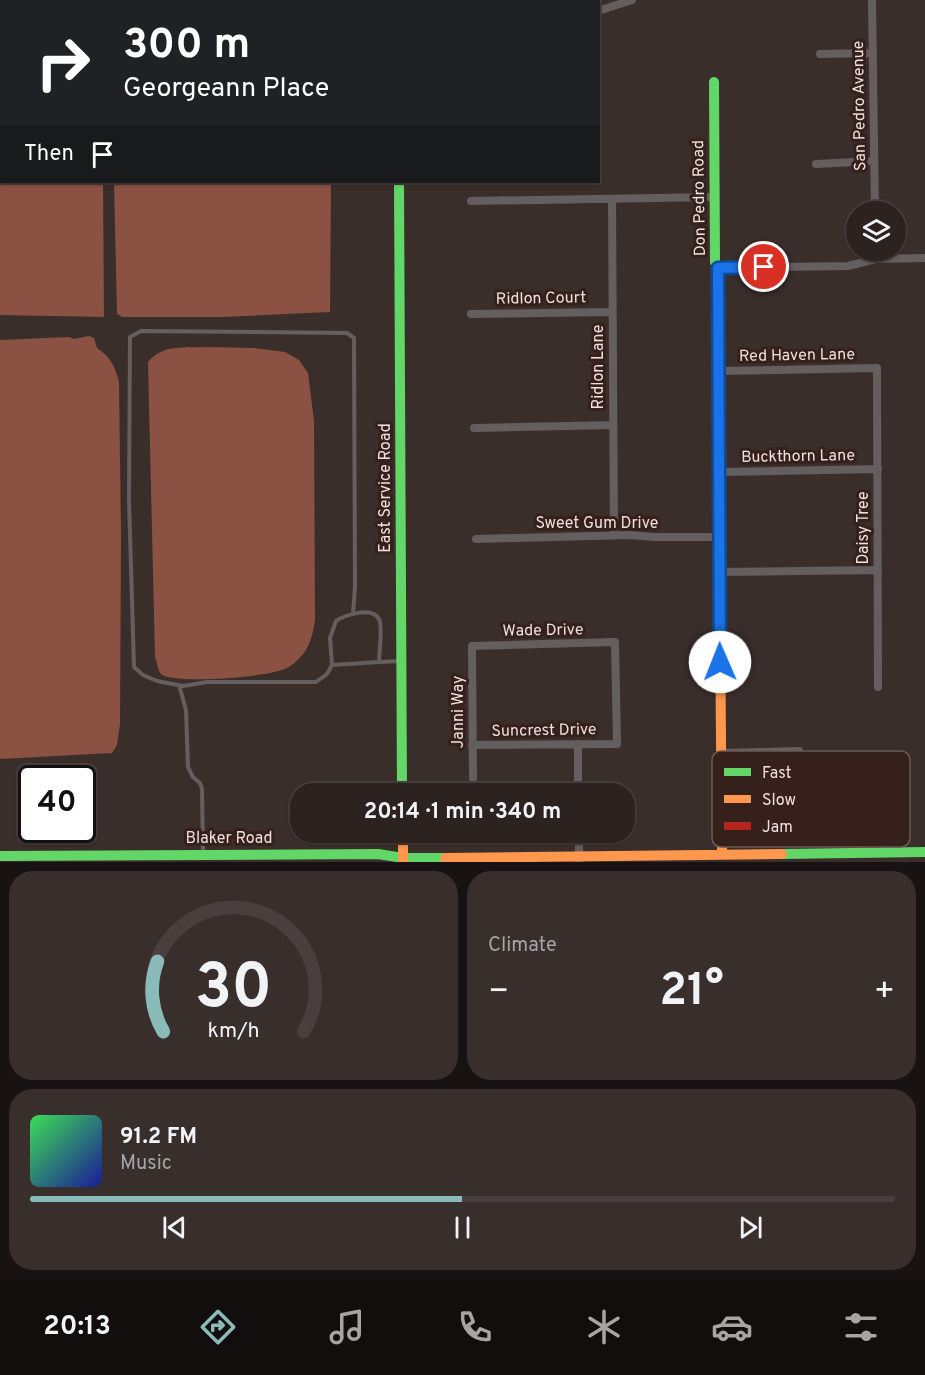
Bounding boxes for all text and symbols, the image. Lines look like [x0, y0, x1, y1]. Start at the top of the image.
text: 300 m [123, 20, 250, 73]
icon: right [24, 24, 102, 102]
street label: San Pedro Avenue [849, 41, 871, 171]
text: Georgeann Place [123, 72, 329, 106]
icon: arrive [86, 138, 119, 171]
street label: Don Pedro Road [689, 140, 711, 256]
text: Then [24, 141, 74, 168]
map controls [846, 201, 906, 261]
button: layers [846, 201, 906, 261]
pin [738, 241, 789, 292]
icon: arrive [747, 250, 780, 283]
street label: Ridlon Court [496, 288, 586, 310]
street label: Ridlon Lane [589, 325, 609, 409]
street label: Red Haven Lane [739, 345, 855, 367]
street label: East Service Road [376, 423, 396, 553]
street label: Buckthorn Lane [741, 446, 855, 468]
street label: Daisy Tree [854, 491, 874, 565]
street label: Sweet Gum Drive [536, 514, 658, 534]
street label: Wade Drive [502, 620, 584, 642]
position arrow [688, 630, 752, 694]
street label: Janni Way [449, 676, 469, 748]
street label: Suncrest Drive [491, 720, 597, 742]
legend [712, 751, 910, 847]
text: Fast [762, 764, 792, 784]
speed limit sign: 40 [18, 765, 96, 843]
text: Slow [762, 791, 796, 811]
text: 20:14 · 1 min · 340 m [364, 799, 561, 826]
text: Jam [762, 818, 793, 838]
street label: Blaker Road [186, 829, 272, 849]
text: Climate [488, 933, 557, 959]
text: 30 [195, 951, 272, 1030]
text: 21° [659, 964, 724, 1021]
text: − [488, 972, 509, 1014]
text: + [874, 972, 895, 1014]
text: km/h [207, 1019, 260, 1046]
text: 91.2 FM [120, 1124, 197, 1151]
text: Music [120, 1151, 172, 1177]
icon: previous [158, 1211, 191, 1244]
icon: pause [446, 1211, 479, 1244]
icon: next [734, 1211, 767, 1244]
icon: directions [197, 1306, 239, 1348]
icon: music [326, 1306, 368, 1348]
icon: phone [454, 1306, 496, 1348]
icon: climate [583, 1306, 625, 1348]
icon: car [711, 1306, 753, 1348]
icon: filters [840, 1306, 882, 1348]
text: 20:13 [43, 1310, 111, 1344]

